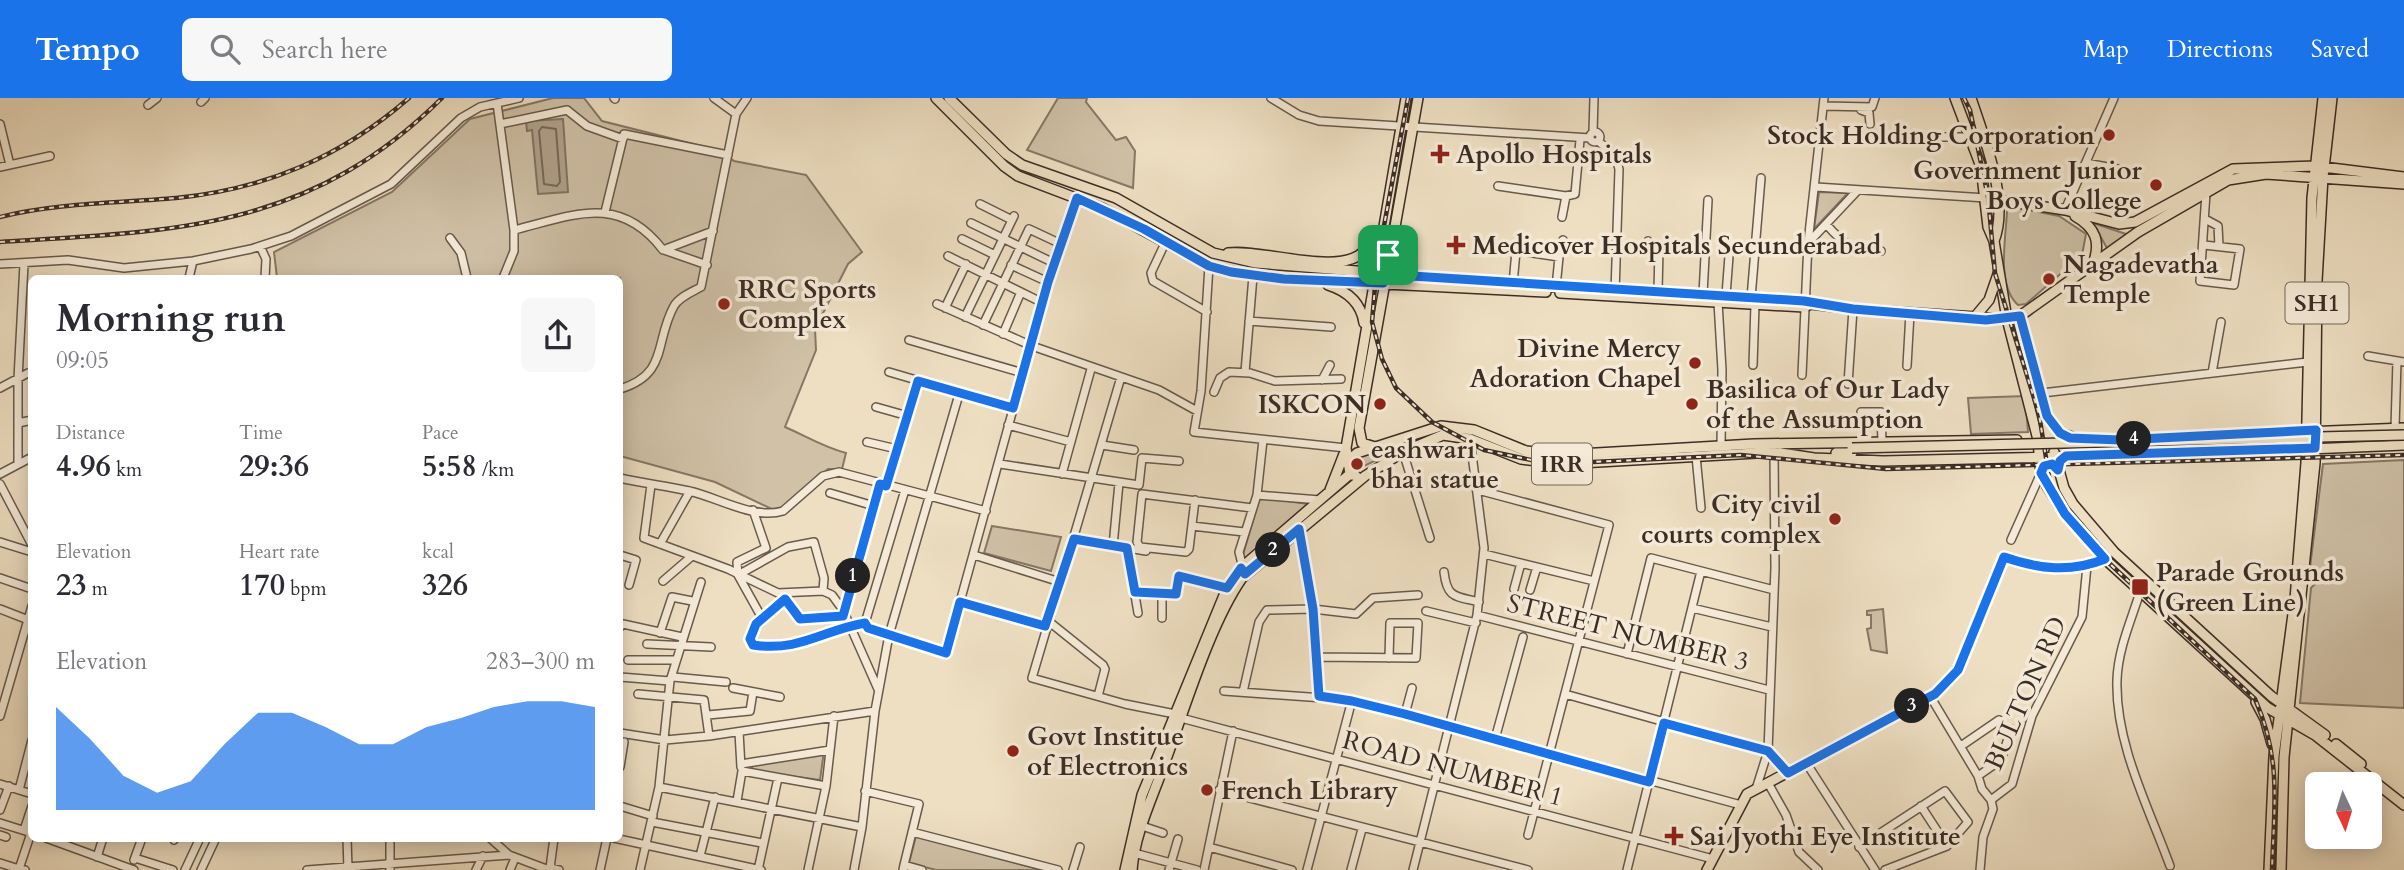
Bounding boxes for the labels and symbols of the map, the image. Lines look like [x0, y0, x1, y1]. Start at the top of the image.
place label: Stock Holding Corporation [1767, 118, 2095, 153]
marker: Stock Holding Corporation [2101, 127, 2117, 143]
place label: Apollo Hospitals [1456, 137, 1652, 172]
marker: Apollo Hospitals [1430, 144, 1450, 164]
place label: Government Junior Boys College [1913, 153, 2143, 218]
marker: Government Junior Boys College [2148, 177, 2164, 193]
pin [1358, 225, 1418, 285]
place label: Medicover Hospitals Secunderabad [1472, 228, 1882, 263]
marker: Medicover Hospitals Secunderabad [1446, 235, 1466, 255]
place label: Nagadevatha Temple [2063, 247, 2219, 312]
marker: Nagadevatha Temple [2041, 271, 2057, 287]
place label: RRC Sports Complex [738, 272, 876, 337]
road number: SH1 [2286, 282, 2348, 324]
marker: RRC Sports Complex [716, 296, 732, 312]
place label: Divine Mercy Adoration Chapel [1470, 331, 1681, 396]
marker: Divine Mercy Adoration Chapel [1687, 355, 1703, 371]
place label: Basilica of Our Lady of the Assumption [1706, 372, 1950, 437]
place label: ISKCON [1258, 387, 1366, 422]
marker: ISKCON [1372, 396, 1388, 412]
marker: Basilica of Our Lady of the Assumption [1684, 396, 1700, 412]
pin: 4 [2116, 422, 2152, 456]
place label: eashwari bhai statue [1371, 432, 1499, 497]
road number: IRR [1532, 444, 1592, 484]
marker: eashwari bhai statue [1349, 456, 1365, 472]
place label: City civil courts complex [1641, 487, 1821, 552]
marker: City civil courts complex [1827, 511, 1843, 527]
pin: 2 [1256, 532, 1290, 568]
place label: Parade Grounds (Green Line) [2156, 555, 2344, 620]
pin: 1 [836, 559, 870, 594]
marker: Parade Grounds (Green Line) [2130, 577, 2150, 597]
street label: STREET NUMBER 3 [1503, 585, 1753, 679]
street label: BULTON RD [1976, 611, 2075, 775]
pin: 3 [1895, 688, 1930, 724]
place label: Govt Institue of Electronics [1027, 719, 1188, 784]
street label: ROAD NUMBER 1 [1339, 722, 1567, 815]
marker: Govt Institue of Electronics [1005, 743, 1021, 759]
north arrow [2305, 772, 2382, 849]
place label: French Library [1221, 773, 1398, 808]
marker: French Library [1199, 782, 1215, 798]
place label: Sai Jyothi Eye Institute [1690, 819, 1961, 854]
marker: Sai Jyothi Eye Institute [1664, 826, 1684, 846]

